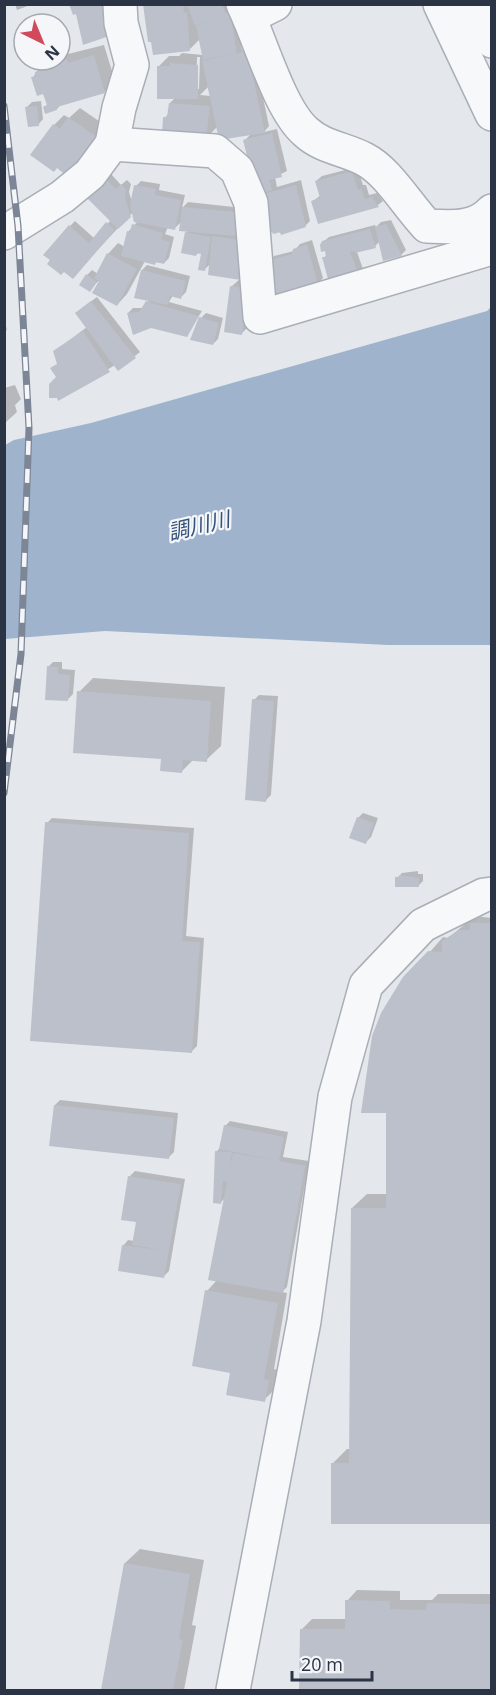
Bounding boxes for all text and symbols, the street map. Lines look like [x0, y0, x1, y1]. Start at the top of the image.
north arrow [12, 12, 72, 72]
text: N [40, 40, 64, 65]
water label: 調川川 [165, 504, 235, 546]
scale bar [292, 1644, 372, 1682]
text: 20 m [301, 1652, 343, 1676]

